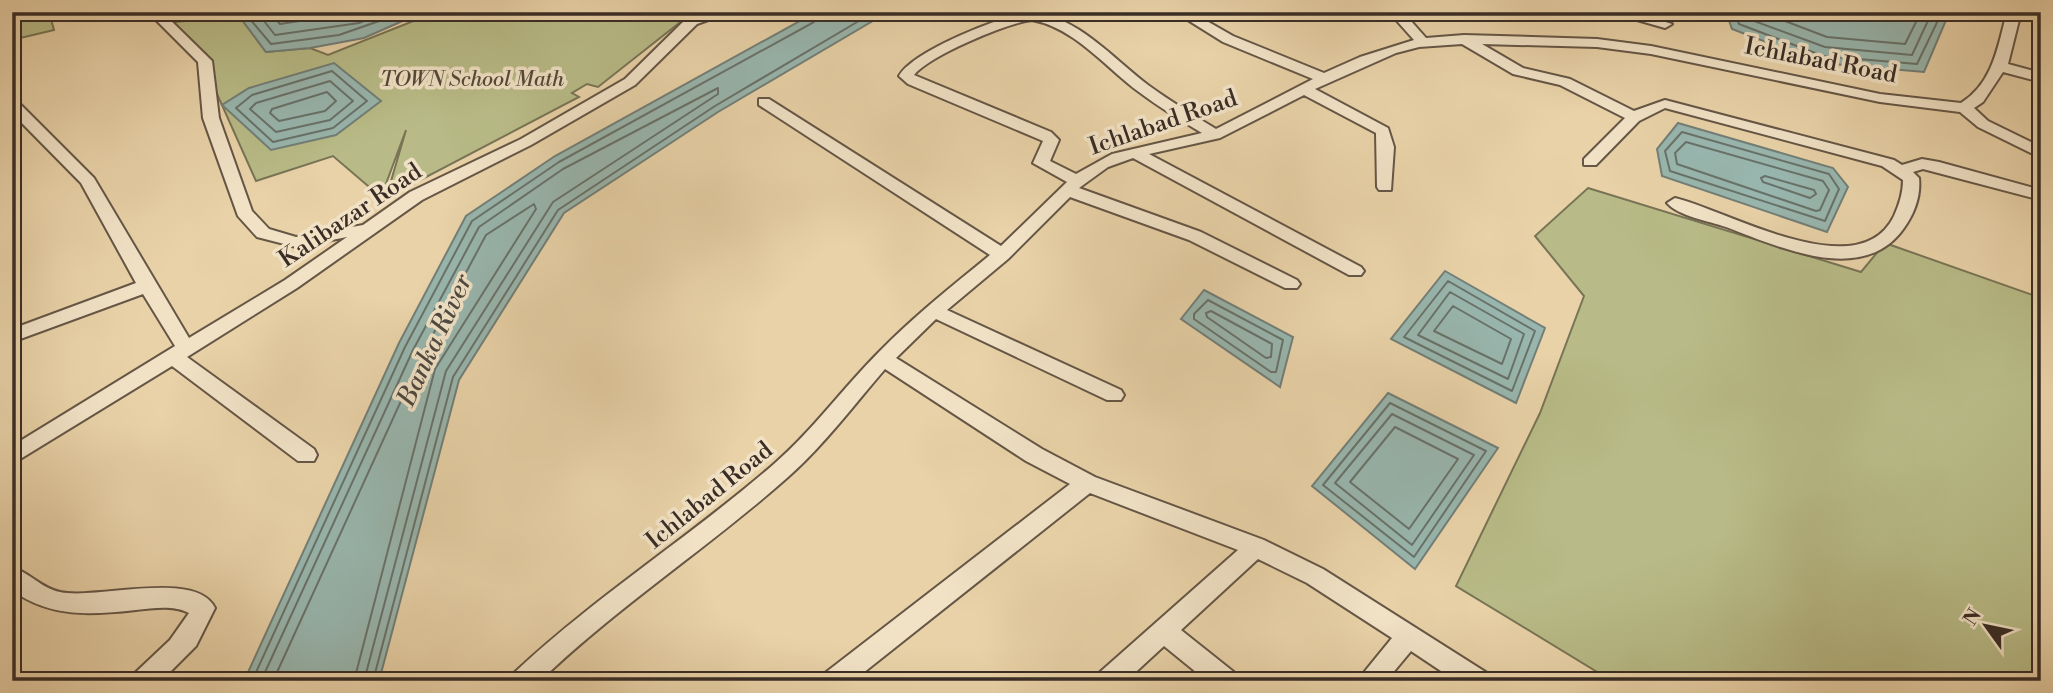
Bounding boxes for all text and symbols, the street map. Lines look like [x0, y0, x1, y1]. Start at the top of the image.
street label: Ichlabad Road [1742, 32, 1900, 91]
park label: TOWN School Math [380, 67, 564, 93]
street label: Ichlabad Road [1085, 83, 1242, 162]
street label: Kalibazar Road [273, 157, 428, 275]
water label: Banka River [390, 268, 480, 413]
street label: Ichlabad Road [640, 435, 779, 556]
north arrow [1952, 592, 2022, 662]
text: N [1958, 604, 1987, 630]

